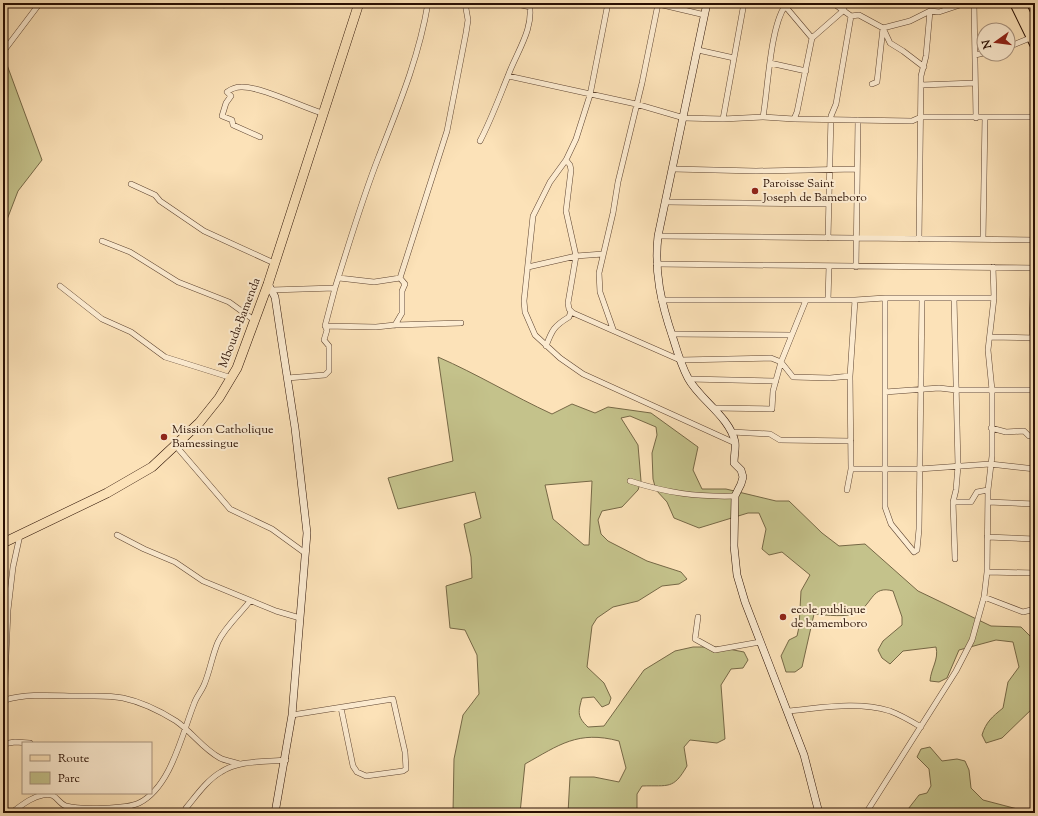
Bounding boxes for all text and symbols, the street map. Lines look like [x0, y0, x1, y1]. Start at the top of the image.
north arrow [976, 22, 1016, 62]
text: N [978, 38, 996, 51]
place label: Paroisse Saint Joseph de Bameboro [762, 175, 867, 207]
marker: Paroisse Saint Joseph de Bameboro [750, 186, 760, 196]
street label: Mbouda-Bamenda [215, 275, 266, 371]
place label: Mission Catholique Bamessingue [172, 421, 274, 453]
marker: Mission Catholique Bamessingue [159, 432, 169, 442]
place label: ecole publique de bamemboro [791, 601, 868, 633]
marker: ecole publique de bamemboro [778, 612, 788, 622]
legend [22, 742, 152, 794]
text: Route [58, 750, 90, 768]
text: Parc [58, 770, 80, 788]

